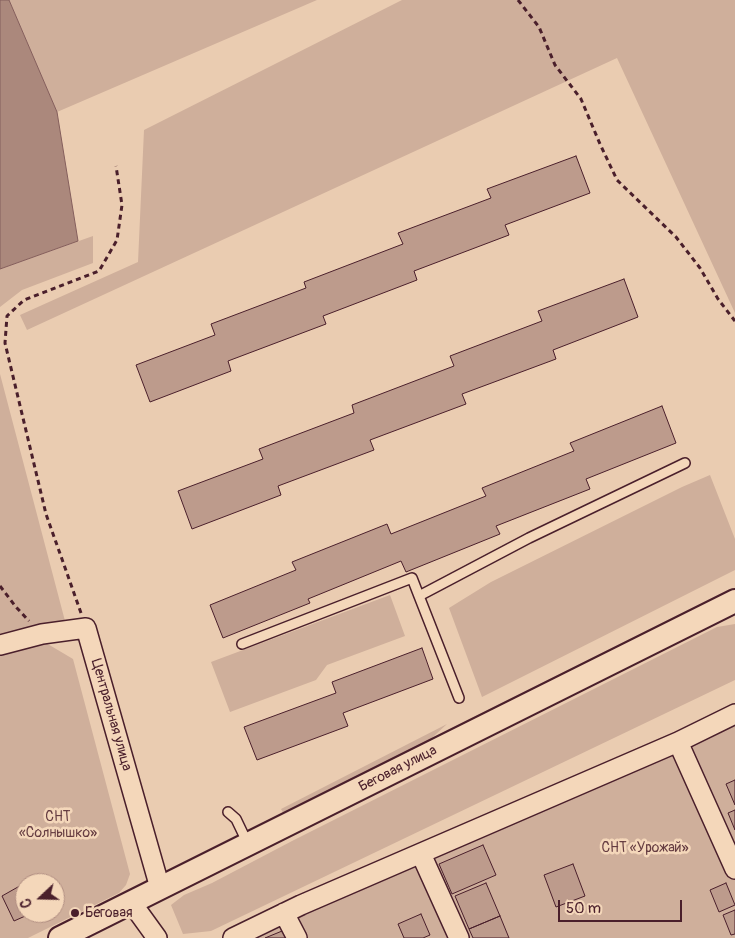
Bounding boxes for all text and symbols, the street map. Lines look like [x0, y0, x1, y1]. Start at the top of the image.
street label: Центральная улица [87, 657, 135, 773]
street label: Беговая улица [356, 742, 440, 796]
park label: СНТ «Солнышко» [19, 809, 97, 842]
park label: СНТ «Урожай» [601, 840, 689, 856]
north arrow [15, 873, 65, 923]
scale bar [560, 890, 684, 922]
text: С [17, 896, 36, 910]
text: 50 m [566, 899, 601, 918]
place label: Беговая [85, 905, 133, 921]
marker: Беговая [69, 907, 81, 919]

